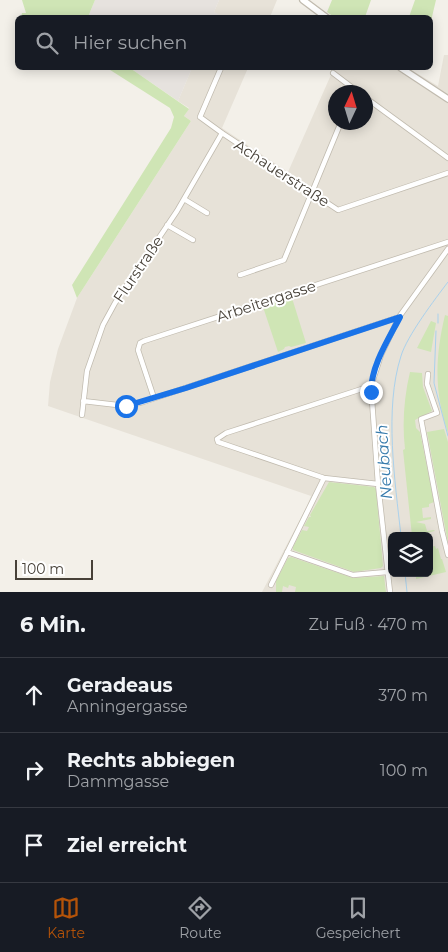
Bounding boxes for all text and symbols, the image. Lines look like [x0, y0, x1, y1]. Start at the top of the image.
search box [15, 15, 433, 70]
icon: search [33, 29, 61, 57]
text: Hier suchen [73, 31, 187, 54]
north arrow [328, 85, 373, 130]
street label: Achauerstraße [231, 135, 333, 211]
street label: Flurstraße [109, 232, 167, 306]
street label: Arbeitergasse [214, 276, 318, 326]
route end [360, 381, 383, 404]
route start [115, 395, 138, 418]
water label: Neubach [372, 424, 396, 500]
map controls [388, 532, 433, 577]
button: layers [388, 532, 433, 577]
scale bar [15, 557, 92, 580]
text: 100 m [22, 560, 64, 578]
text: 6 Min. [20, 612, 86, 637]
text: Zu Fuß · 470 m [308, 615, 428, 634]
text: Geradeaus [67, 674, 173, 697]
icon: ahead [20, 681, 48, 709]
text: 370 m [378, 686, 428, 705]
text: Anningergasse [67, 697, 188, 716]
text: Rechts abbiegen [67, 749, 235, 772]
icon: right [20, 756, 48, 784]
text: 100 m [380, 761, 428, 780]
text: Dammgasse [67, 772, 169, 791]
icon: arrive [20, 831, 48, 859]
text: Ziel erreicht [67, 834, 187, 857]
tab: Karte [47, 894, 85, 942]
tab: Route [179, 894, 221, 942]
tab: Gespeichert [316, 894, 401, 942]

